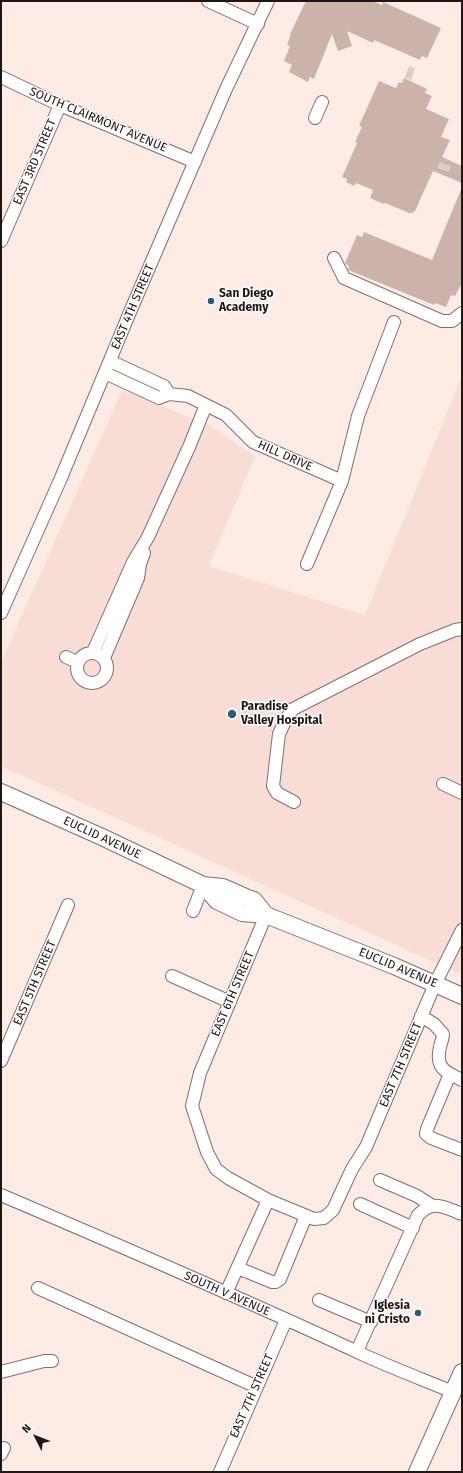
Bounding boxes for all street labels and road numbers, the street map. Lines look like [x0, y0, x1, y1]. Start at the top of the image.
street label: SOUTH CLAIRMONT AVENUE [27, 84, 169, 156]
street label: EAST 3RD STREET [10, 117, 60, 207]
street label: EAST 4TH STREET [109, 262, 157, 352]
street label: HILL DRIVE [255, 438, 315, 474]
street label: EUCLID AVENUE [61, 814, 143, 862]
street label: EAST 5TH STREET [11, 938, 59, 1028]
street label: EUCLID AVENUE [357, 945, 439, 991]
street label: EAST 6TH STREET [209, 949, 257, 1039]
street label: EAST 7TH STREET [377, 1020, 425, 1110]
street label: SOUTH V AVENUE [182, 1269, 272, 1319]
street label: EAST 7TH STREET [227, 1352, 277, 1440]

